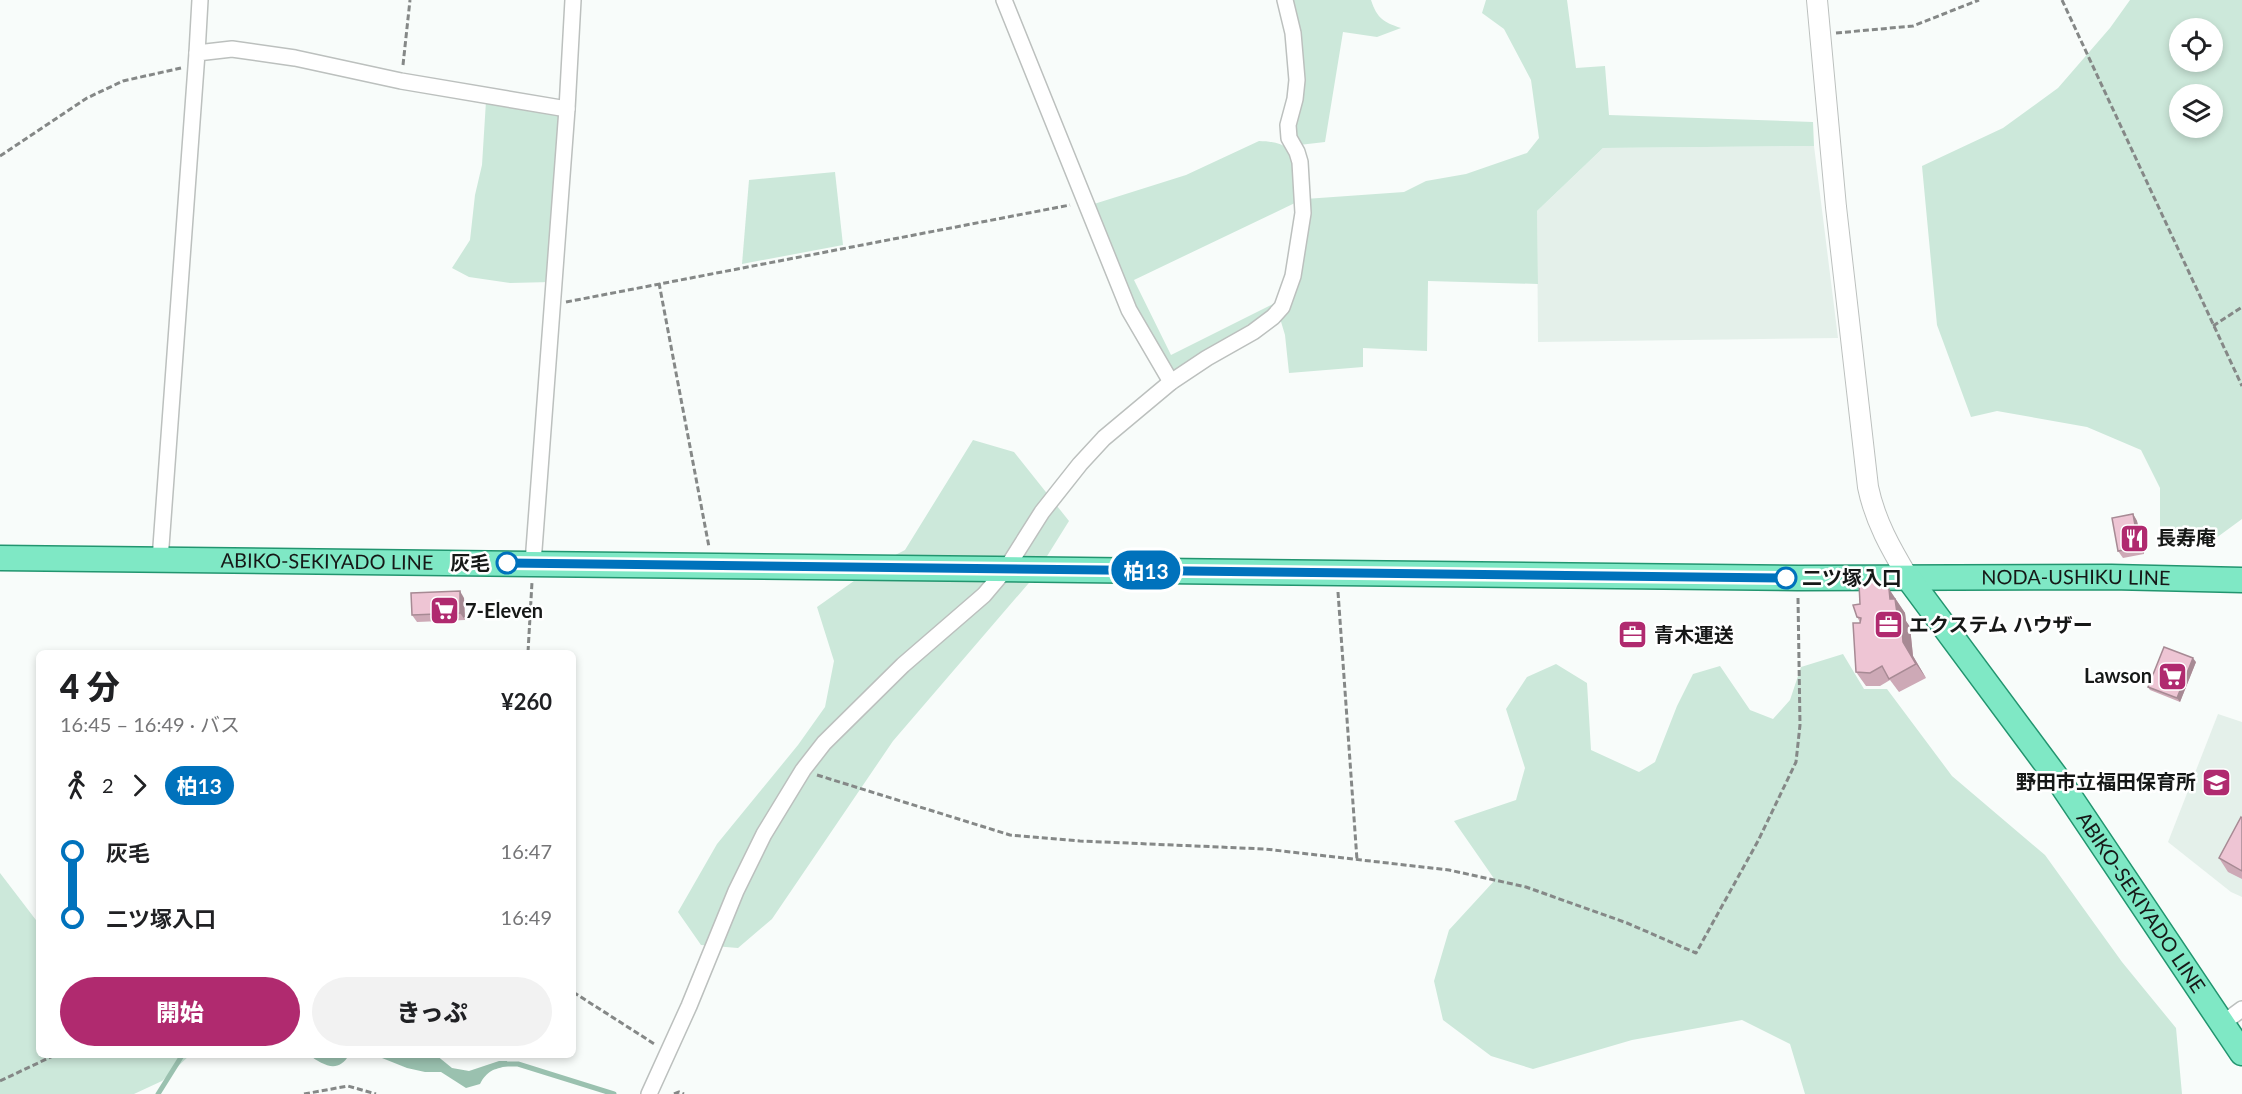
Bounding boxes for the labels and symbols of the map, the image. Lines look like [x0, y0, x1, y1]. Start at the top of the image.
restaurant icon: 長寿庵 [2119, 522, 2151, 554]
place label: 長寿庵 [2156, 525, 2216, 549]
street label: ABIKO-SEKIYADO LINE [220, 547, 434, 574]
place label: 灰毛 [450, 550, 490, 574]
line badge: 柏13 [1112, 550, 1180, 590]
marker: 灰毛 [496, 552, 518, 574]
street label: NODA-USHIKU LINE [1981, 564, 2171, 589]
place label: 二ツ塚入口 [1802, 565, 1902, 589]
marker: 二ツ塚入口 [1775, 567, 1797, 589]
supermarket icon: 7-Eleven [428, 595, 460, 627]
place label: 7-Eleven [465, 598, 543, 622]
office icon: エクステム ハウザー [1872, 609, 1904, 641]
place label: エクステム ハウザー [1909, 612, 2093, 636]
office icon: 青木運送 [1617, 619, 1649, 651]
place label: 青木運送 [1654, 622, 1734, 646]
supermarket icon: Lawson [2157, 660, 2189, 692]
place label: Lawson [2084, 663, 2152, 687]
school or university icon: 野田市立福田保育所 [2201, 766, 2233, 798]
place label: 野田市立福田保育所 [2016, 769, 2196, 793]
street label: ABIKO-SEKIYADO LINE [2072, 807, 2211, 997]

